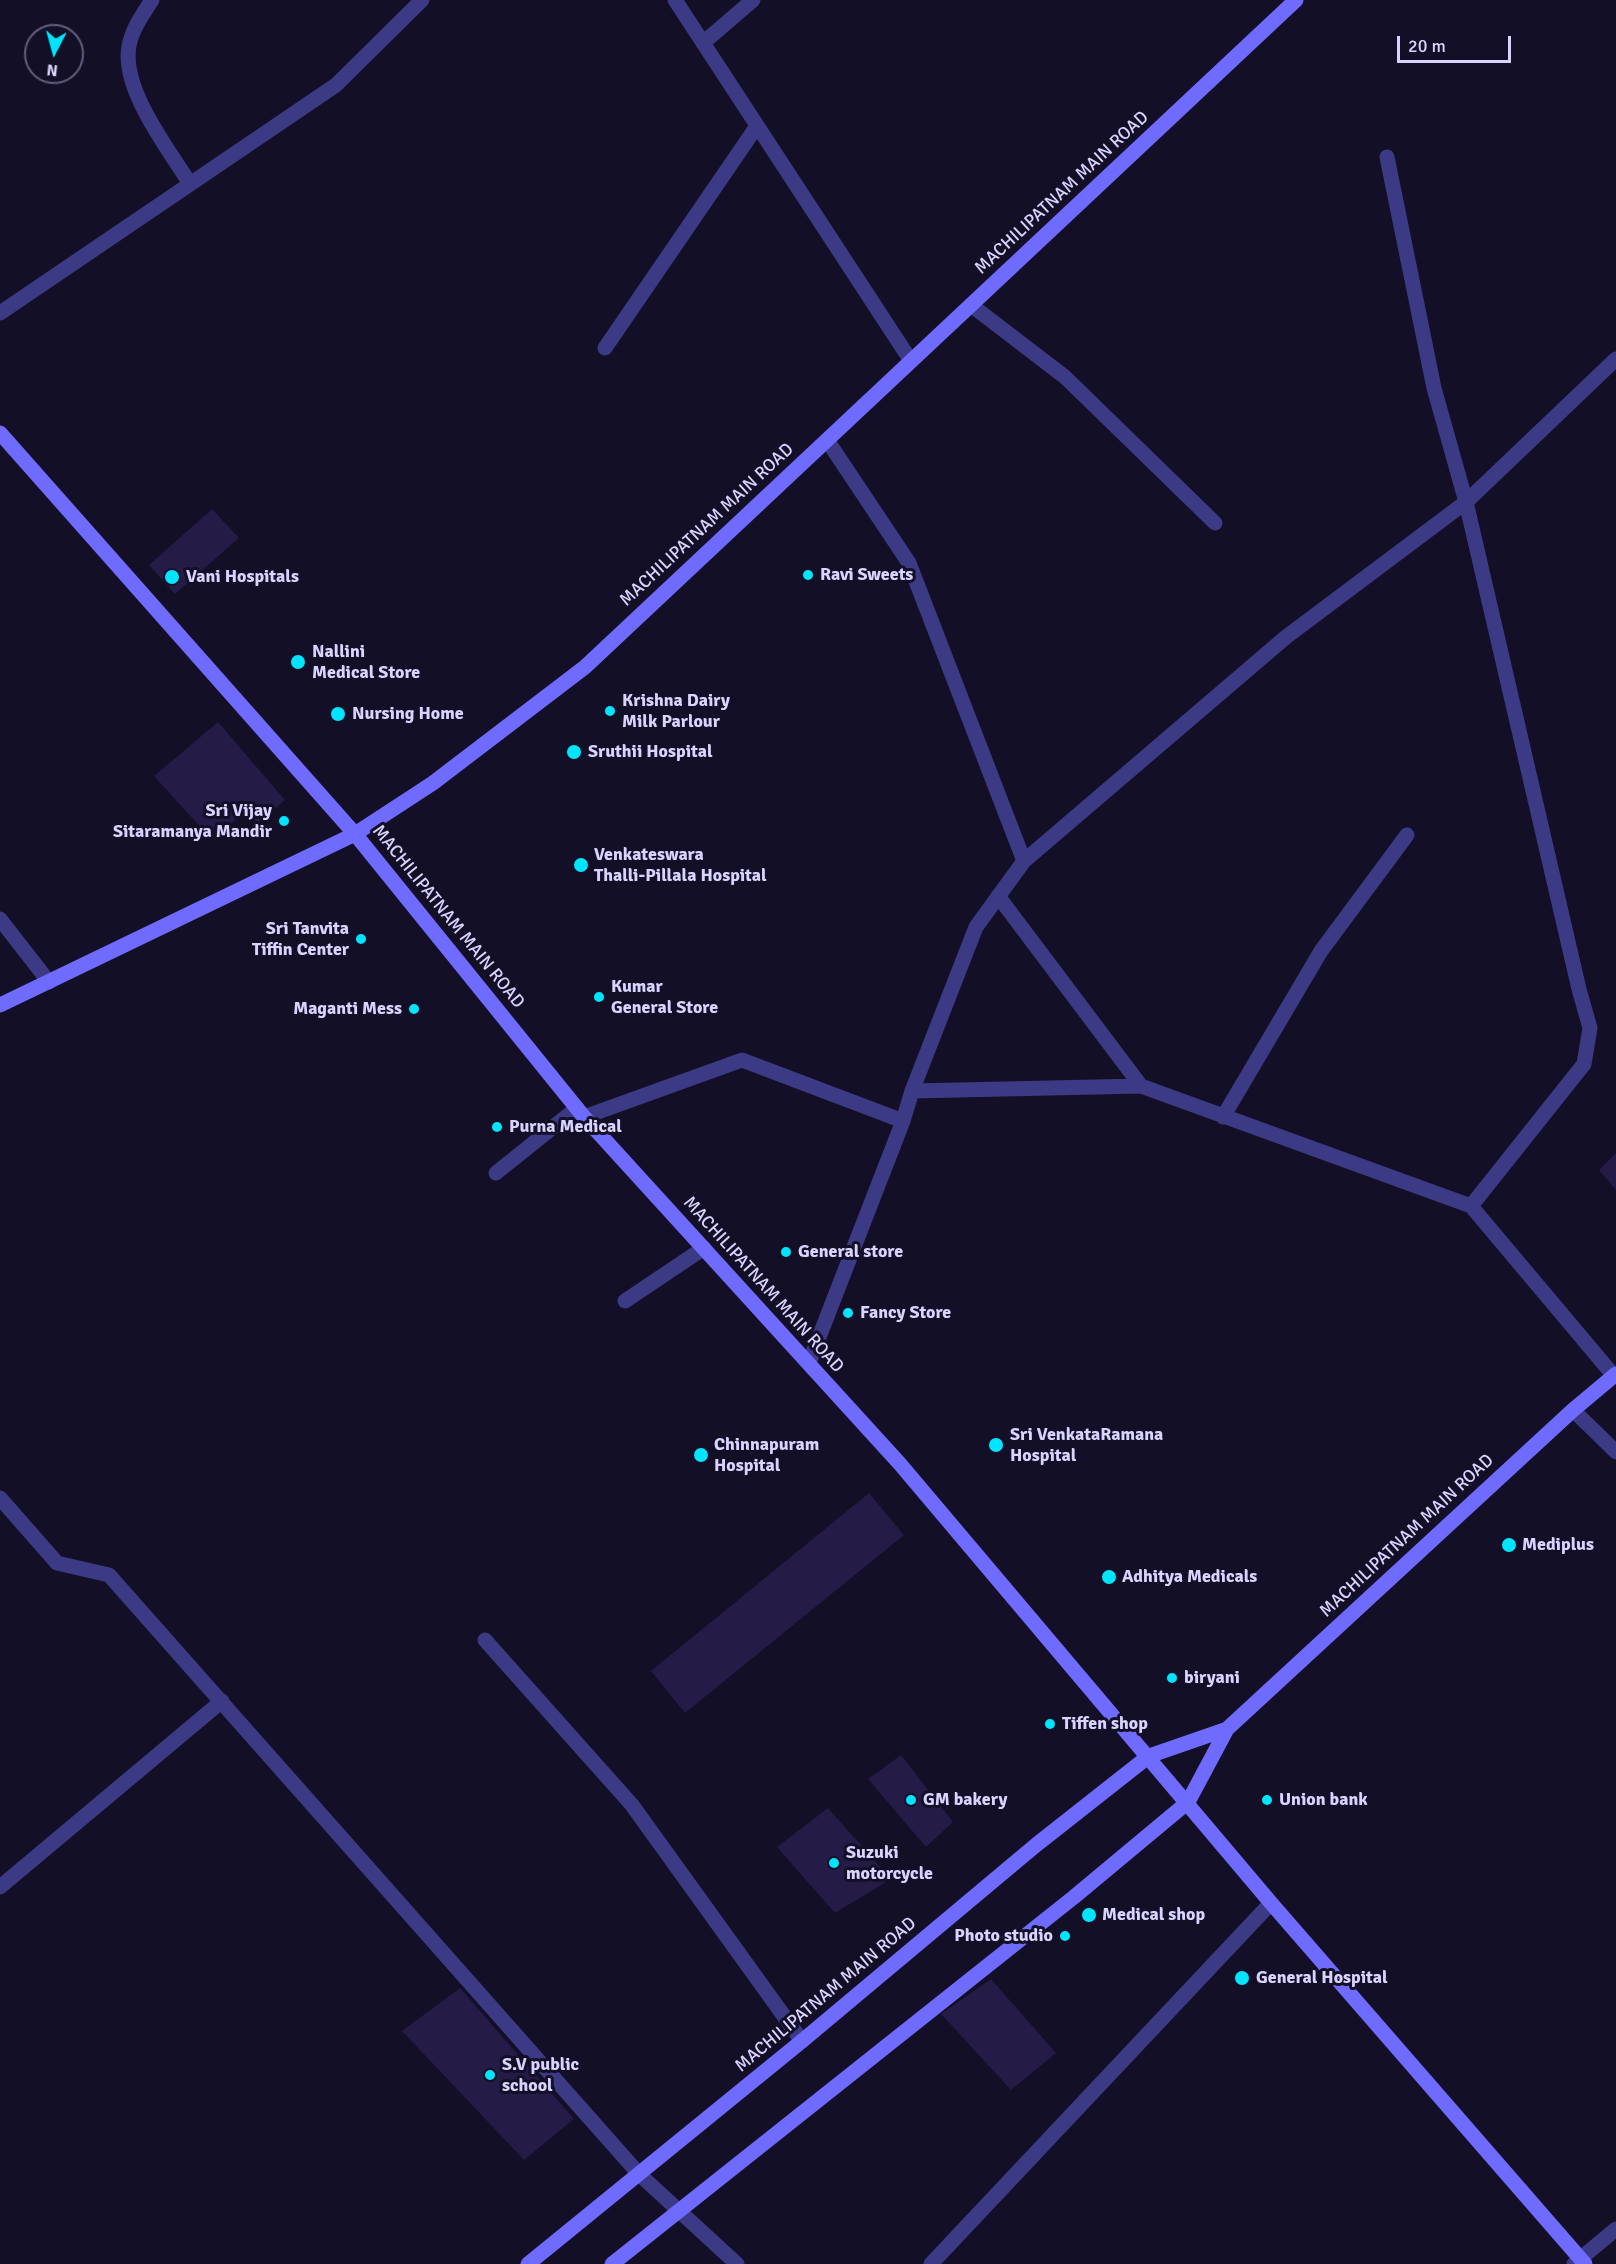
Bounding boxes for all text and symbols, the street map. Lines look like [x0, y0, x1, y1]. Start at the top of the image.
north arrow [24, 24, 84, 84]
scale bar [1400, 24, 1514, 62]
text: 20 m [1408, 35, 1446, 57]
text: N [46, 59, 59, 80]
street label: MACHILIPATNAM MAIN ROAD [971, 107, 1153, 279]
street label: MACHILIPATNAM MAIN ROAD [616, 439, 798, 611]
place label: Ravi Sweets [820, 564, 913, 586]
place label: Vani Hospitals [186, 566, 299, 588]
marker: Vani Hospitals [163, 568, 181, 586]
marker: Ravi Sweets [801, 568, 815, 582]
place label: Nallini Medical Store [312, 641, 420, 684]
marker: Nallini Medical Store [289, 653, 307, 671]
place label: Krishna Dairy Milk Parlour [622, 690, 730, 732]
place label: Nursing Home [352, 703, 464, 725]
marker: Krishna Dairy Milk Parlour [603, 704, 617, 718]
marker: Nursing Home [329, 705, 347, 723]
place label: Sruthii Hospital [588, 741, 713, 763]
marker: Sruthii Hospital [565, 743, 583, 761]
place label: Sri Vijay Sitaramanya Mandir [113, 800, 272, 842]
marker: Sri Vijay Sitaramanya Mandir [277, 814, 291, 828]
street label: MACHILIPATNAM MAIN ROAD [367, 821, 529, 1013]
place label: Venkateswara Thalli-Pillala Hospital [594, 844, 767, 886]
marker: Venkateswara Thalli-Pillala Hospital [572, 856, 590, 874]
place label: Sri Tanvita Tiffin Center [252, 918, 349, 960]
marker: Sri Tanvita Tiffin Center [354, 932, 368, 946]
place label: Kumar General Store [611, 976, 718, 1018]
marker: Kumar General Store [592, 990, 606, 1004]
place label: Maganti Mess [293, 998, 402, 1020]
marker: Maganti Mess [407, 1002, 421, 1016]
place label: Purna Medical [509, 1116, 622, 1138]
marker: Purna Medical [490, 1120, 504, 1134]
street label: MACHILIPATNAM MAIN ROAD [678, 1192, 848, 1378]
place label: General store [798, 1241, 903, 1263]
marker: General store [779, 1245, 793, 1259]
place label: Fancy Store [860, 1302, 951, 1324]
marker: Fancy Store [841, 1306, 855, 1320]
place label: Sri VenkataRamana Hospital [1010, 1424, 1163, 1466]
place label: Chinnapuram Hospital [714, 1434, 819, 1476]
marker: Sri VenkataRamana Hospital [987, 1436, 1005, 1454]
marker: Chinnapuram Hospital [692, 1446, 710, 1464]
street label: MACHILIPATNAM MAIN ROAD [1316, 1450, 1498, 1622]
place label: Mediplus [1522, 1534, 1594, 1556]
marker: Mediplus [1500, 1536, 1518, 1554]
place label: Adhitya Medicals [1122, 1566, 1257, 1588]
marker: Adhitya Medicals [1100, 1568, 1118, 1586]
place label: biryani [1184, 1667, 1240, 1689]
marker: biryani [1165, 1671, 1179, 1685]
place label: Tiffen shop [1062, 1713, 1148, 1735]
marker: Tiffen shop [1043, 1717, 1057, 1731]
place label: GM bakery [923, 1789, 1007, 1811]
place label: Union bank [1279, 1789, 1368, 1811]
marker: GM bakery [904, 1793, 918, 1807]
marker: Union bank [1260, 1793, 1274, 1807]
place label: Suzuki motorcycle [846, 1842, 933, 1884]
marker: Suzuki motorcycle [827, 1856, 841, 1870]
place label: Medical shop [1102, 1904, 1205, 1926]
marker: Medical shop [1080, 1906, 1098, 1924]
street label: MACHILIPATNAM MAIN ROAD [731, 1913, 921, 2077]
place label: Photo studio [954, 1925, 1053, 1947]
marker: Photo studio [1058, 1929, 1072, 1943]
place label: General Hospital [1256, 1967, 1388, 1989]
marker: General Hospital [1233, 1969, 1251, 1987]
place label: S.V public school [502, 2054, 579, 2096]
marker: S.V public school [483, 2068, 497, 2082]

